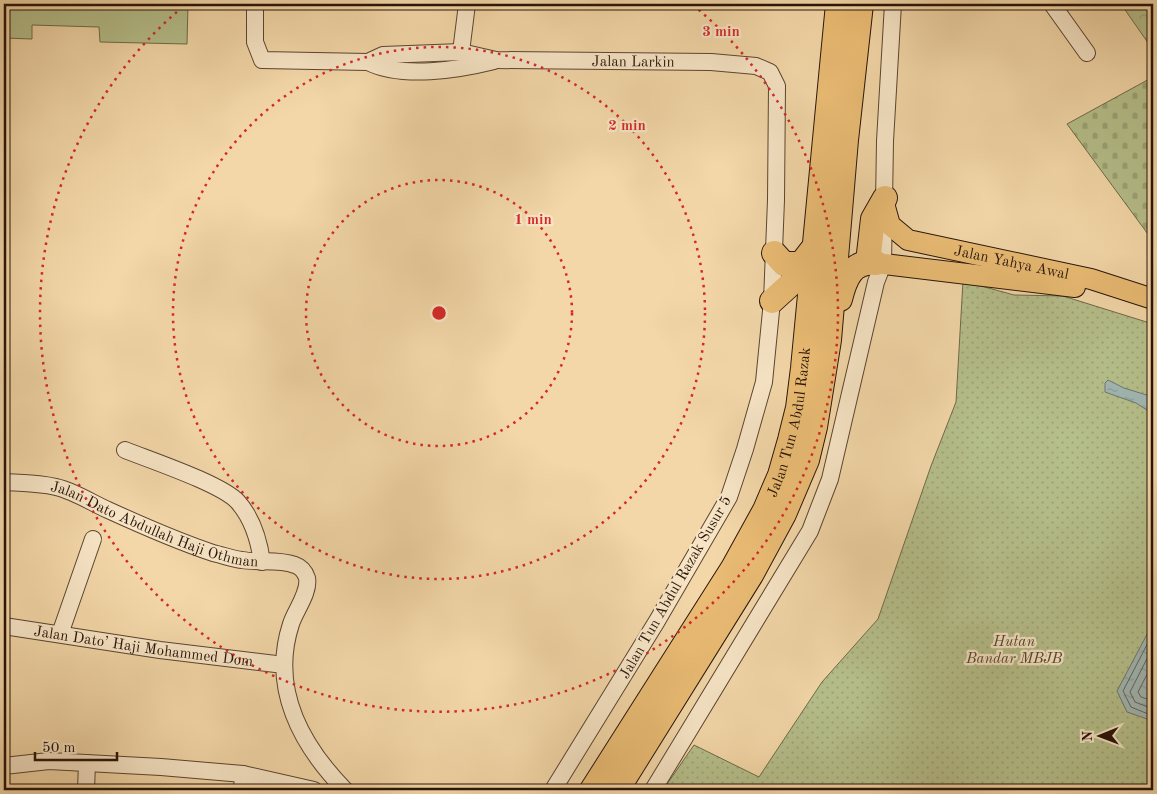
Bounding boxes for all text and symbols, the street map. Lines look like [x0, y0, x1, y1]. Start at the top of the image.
text: 3 min [702, 25, 740, 40]
street label: Jalan Larkin [592, 55, 675, 71]
text: 2 min [608, 119, 646, 134]
text: 1 min [514, 213, 552, 228]
street label: Jalan Yahya Awal [952, 244, 1070, 283]
centre of rings [430, 304, 448, 322]
street label: Jalan Tun Abdul Razak [765, 347, 814, 500]
street label: Jalan Dato Abdullah Haji Othman [49, 480, 259, 570]
street label: Jalan Tun Abdul Razak Susur 5 [618, 494, 735, 682]
street label: Jalan Dato’ Haji Mohammed Dom [33, 625, 254, 670]
park label: Hutan Bandar MBJB [965, 635, 1063, 667]
north arrow [1074, 712, 1124, 762]
scale bar [35, 729, 118, 761]
text: N [1081, 730, 1095, 742]
text: 50 m [42, 741, 76, 756]

